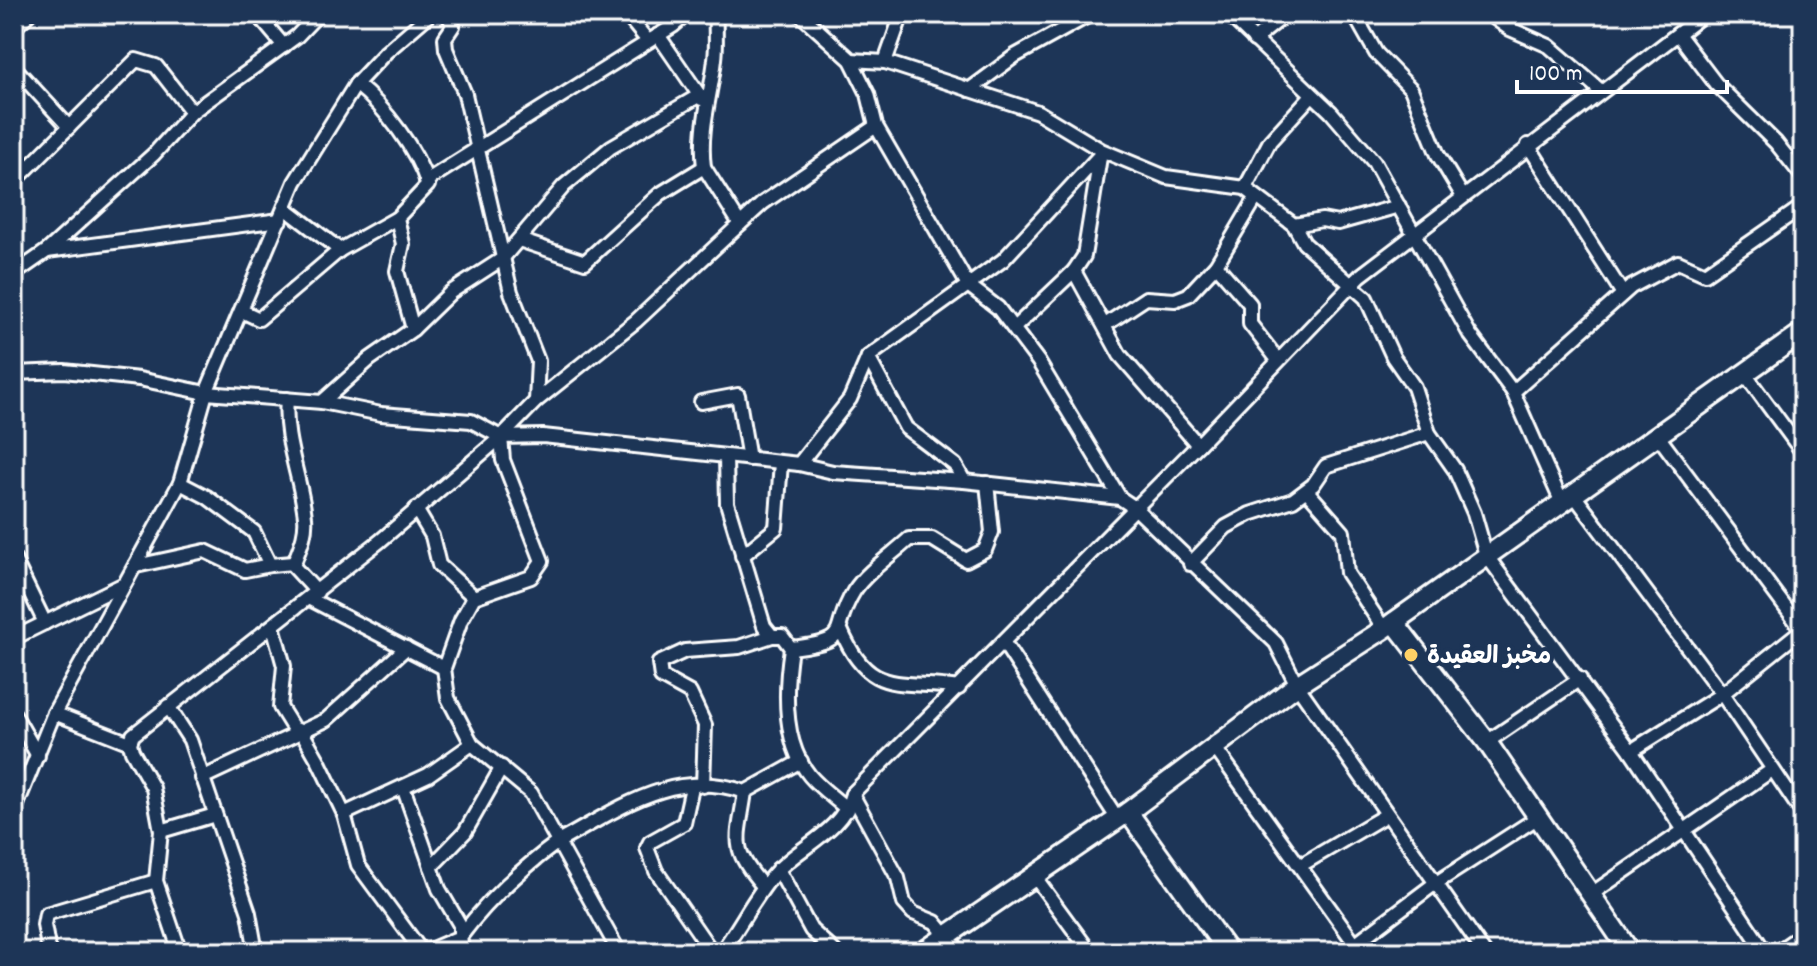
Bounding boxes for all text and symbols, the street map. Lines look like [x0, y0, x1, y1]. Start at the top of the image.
scale bar [1517, 44, 1727, 94]
text: 100 m [1529, 58, 1582, 92]
place label: مخبز العقيدة [1427, 641, 1551, 675]
marker: مخبز العقيدة [1402, 646, 1420, 664]

